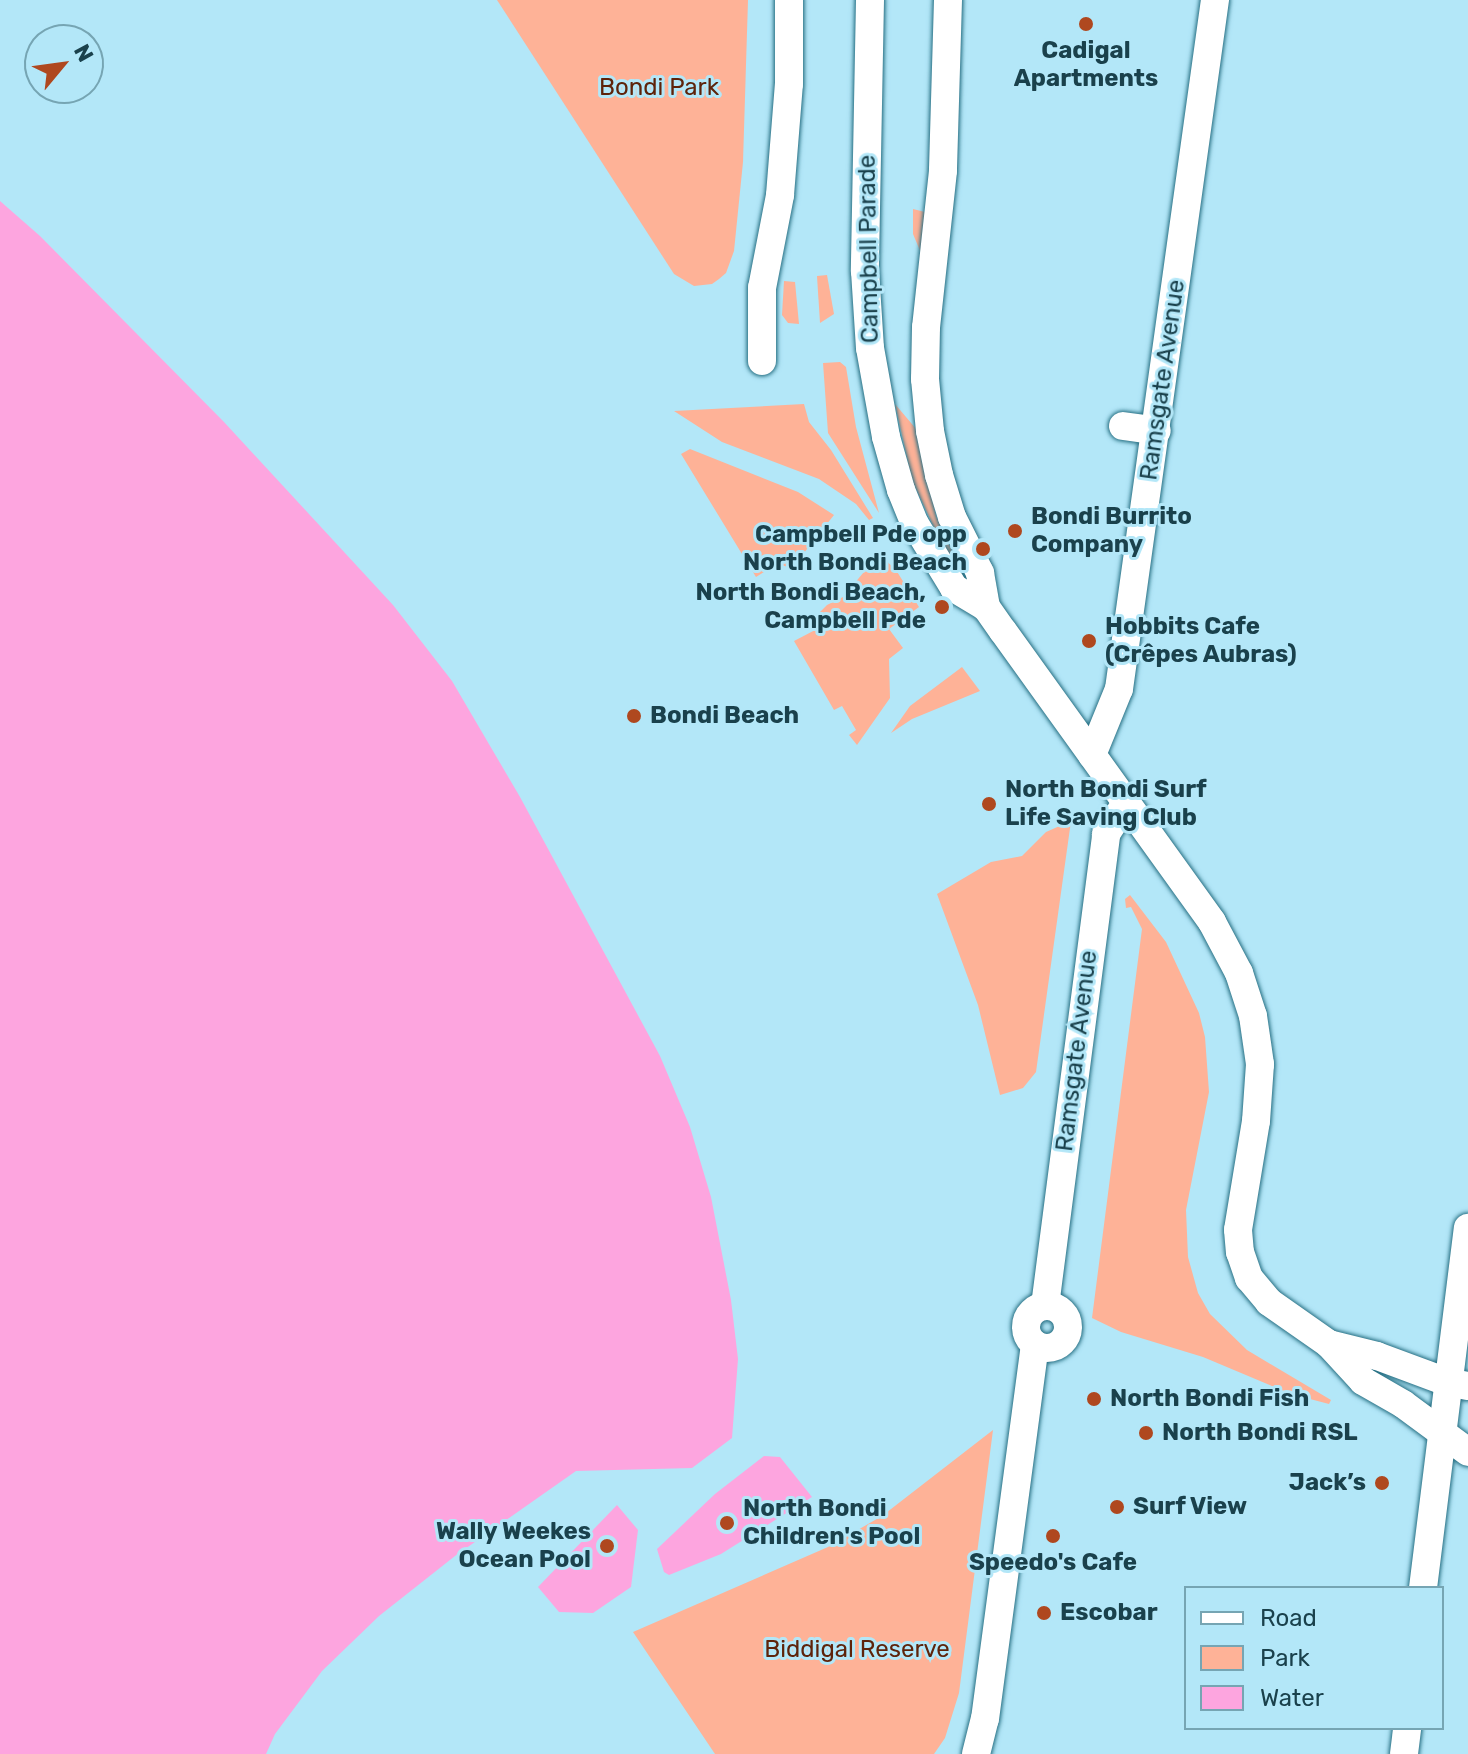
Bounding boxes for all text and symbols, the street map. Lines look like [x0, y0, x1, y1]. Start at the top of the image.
marker: Cadigal Apartments [1077, 15, 1095, 33]
north arrow [24, 24, 104, 104]
place label: Cadigal Apartments [1014, 37, 1158, 93]
text: N [68, 40, 99, 67]
park label: Bondi Park [599, 74, 719, 102]
street label: Campbell Parade [853, 155, 885, 343]
street label: Ramsgate Avenue [1135, 278, 1191, 482]
place label: Bondi Burrito Company [1031, 503, 1192, 559]
place label: Campbell Pde opp North Bondi Beach [743, 521, 967, 577]
marker: Bondi Burrito Company [1006, 522, 1024, 540]
marker: Campbell Pde opp North Bondi Beach [974, 540, 992, 558]
place label: North Bondi Beach, Campbell Pde [695, 579, 926, 635]
marker: North Bondi Beach, Campbell Pde [933, 598, 951, 616]
place label: Hobbits Cafe (Crêpes Aubras) [1105, 613, 1297, 669]
marker: Hobbits Cafe (Crêpes Aubras) [1080, 632, 1098, 650]
place label: Bondi Beach [650, 702, 799, 730]
marker: Bondi Beach [625, 707, 643, 725]
place label: North Bondi Surf Life Saving Club [1005, 776, 1207, 832]
marker: North Bondi Surf Life Saving Club [980, 795, 998, 813]
street label: Ramsgate Avenue [1050, 949, 1104, 1153]
place label: North Bondi Fish [1110, 1385, 1309, 1413]
marker: North Bondi Fish [1085, 1390, 1103, 1408]
place label: North Bondi RSL [1162, 1419, 1358, 1447]
marker: North Bondi RSL [1137, 1424, 1155, 1442]
place label: Jack’s [1289, 1469, 1366, 1497]
marker: Jack’s [1373, 1474, 1391, 1492]
place label: Surf View [1133, 1493, 1248, 1521]
place label: North Bondi Children's Pool [743, 1495, 920, 1551]
marker: Surf View [1108, 1498, 1126, 1516]
marker: North Bondi Children's Pool [718, 1514, 736, 1532]
place label: Wally Weekes Ocean Pool [435, 1518, 591, 1574]
marker: Speedo's Cafe [1044, 1527, 1062, 1545]
marker: Wally Weekes Ocean Pool [598, 1537, 616, 1555]
place label: Speedo's Cafe [969, 1549, 1137, 1577]
legend [1184, 1586, 1444, 1730]
place label: Escobar [1060, 1599, 1158, 1627]
marker: Escobar [1035, 1604, 1053, 1622]
text: Road [1260, 1604, 1317, 1632]
park label: Biddigal Reserve [764, 1636, 950, 1664]
text: Park [1260, 1644, 1310, 1672]
text: Water [1260, 1684, 1324, 1712]

